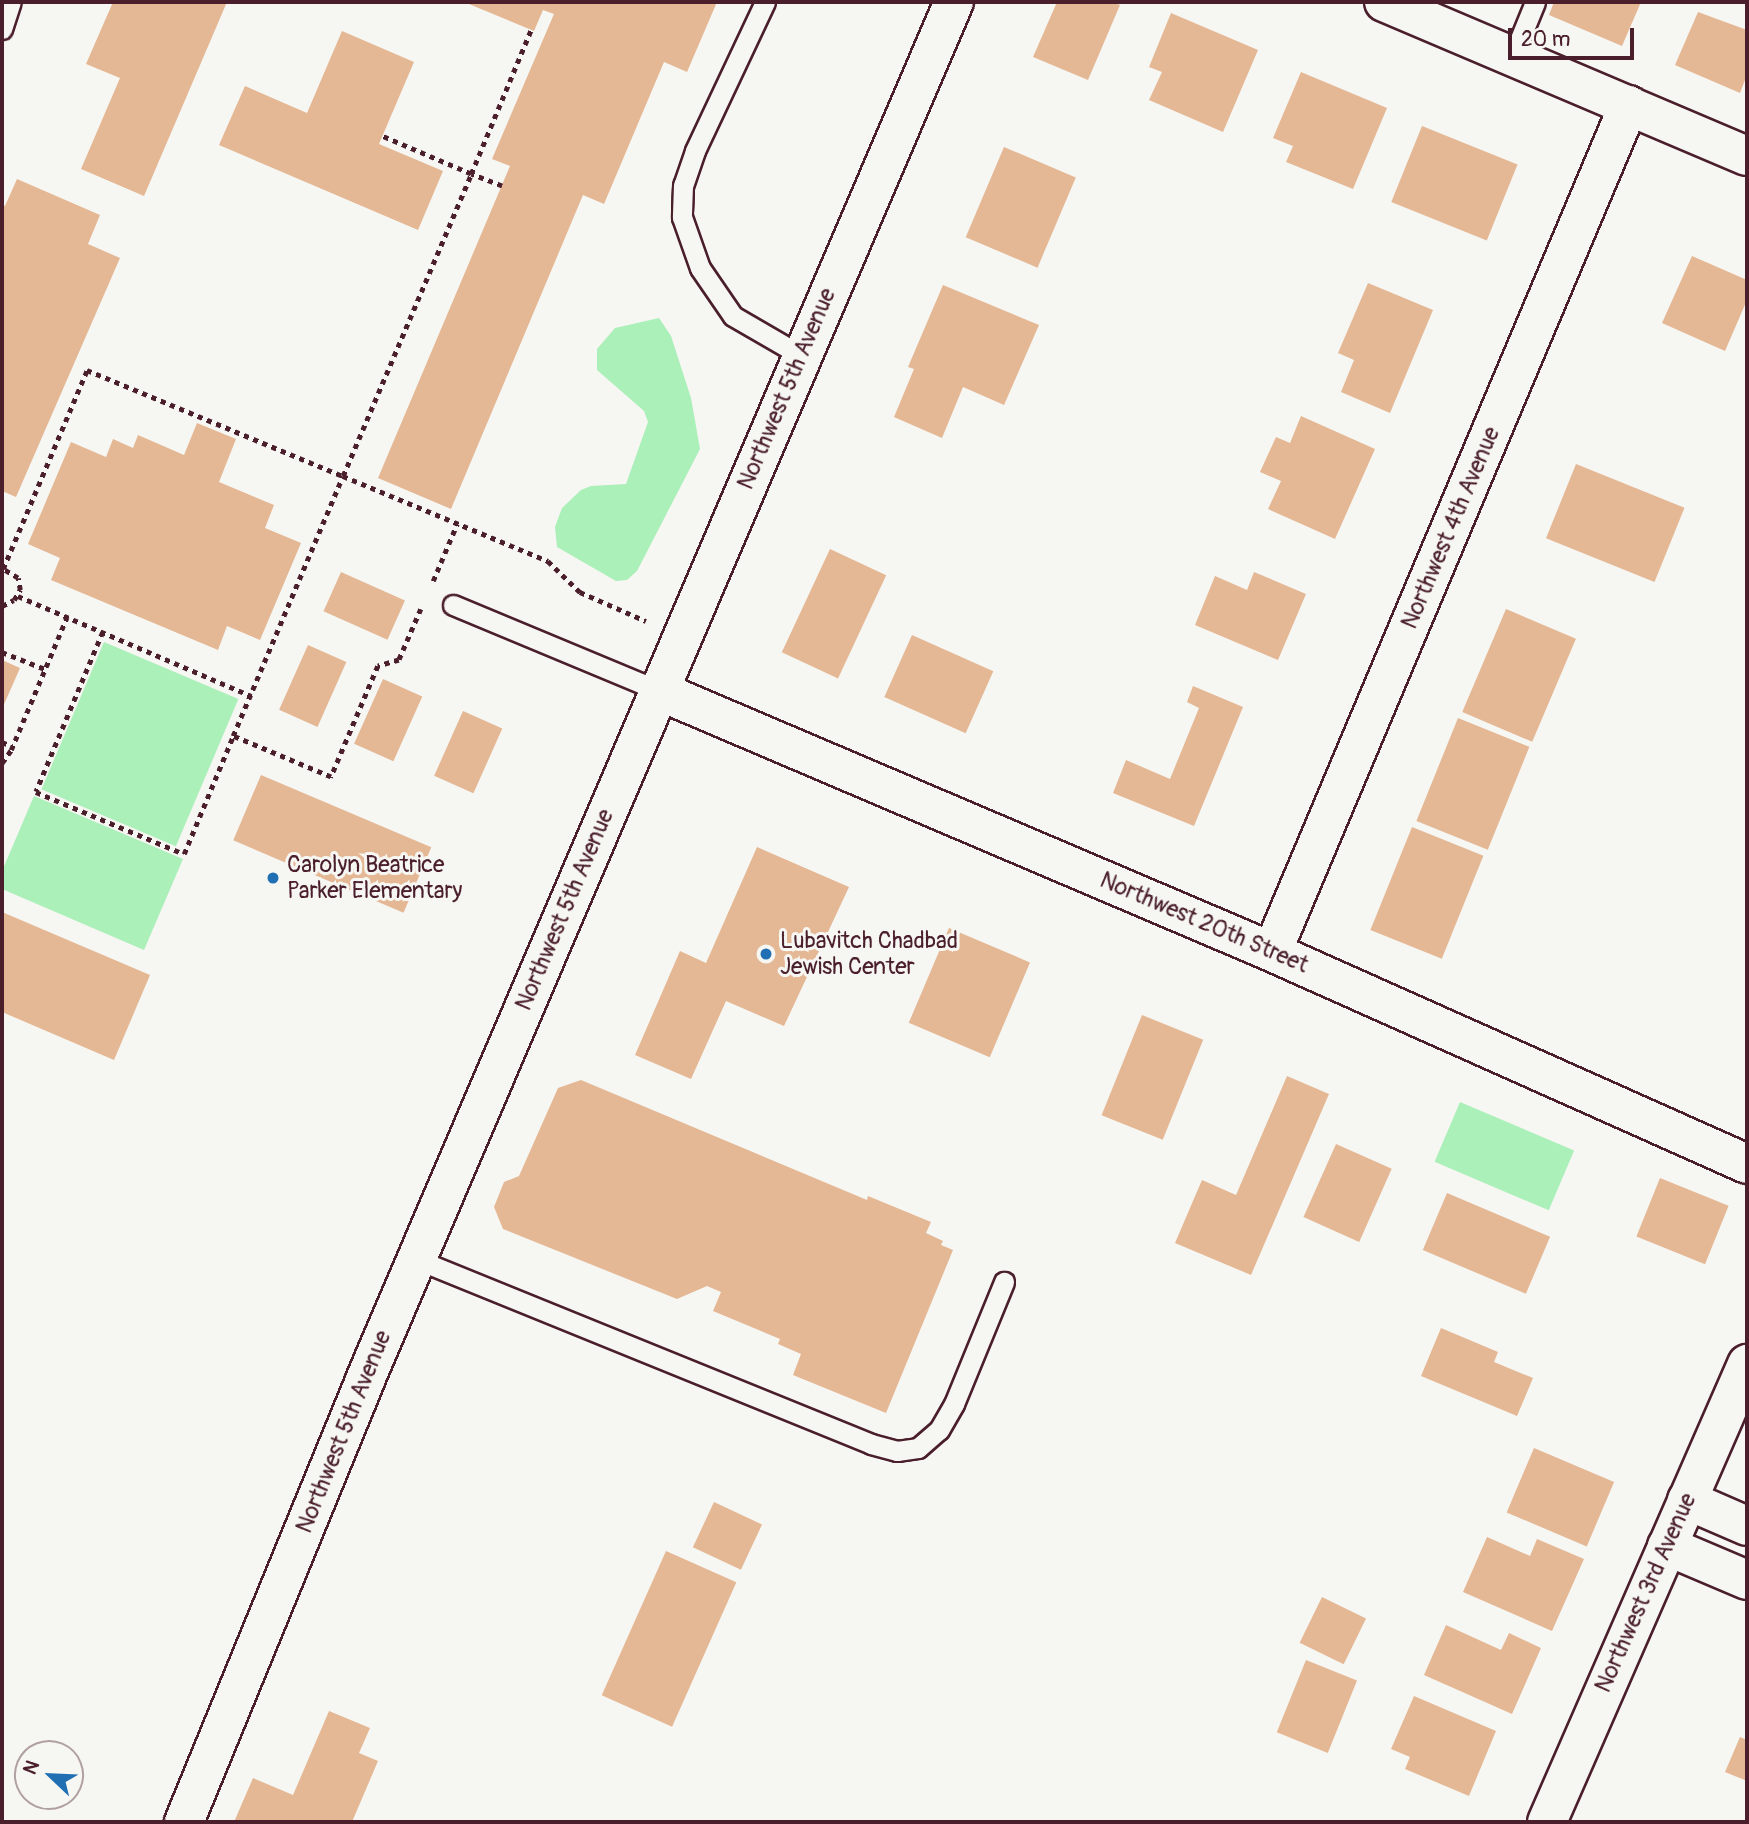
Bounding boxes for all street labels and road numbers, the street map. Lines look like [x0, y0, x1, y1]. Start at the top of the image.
street label: Northwest 5th Avenue [732, 284, 842, 494]
street label: Northwest 4th Avenue [1396, 423, 1506, 633]
street label: Northwest 5th Avenue [510, 805, 620, 1015]
street label: Northwest 20th Street [1096, 867, 1312, 979]
street label: Northwest 5th Avenue [291, 1327, 397, 1537]
street label: Northwest 3rd Avenue [1590, 1489, 1702, 1697]

